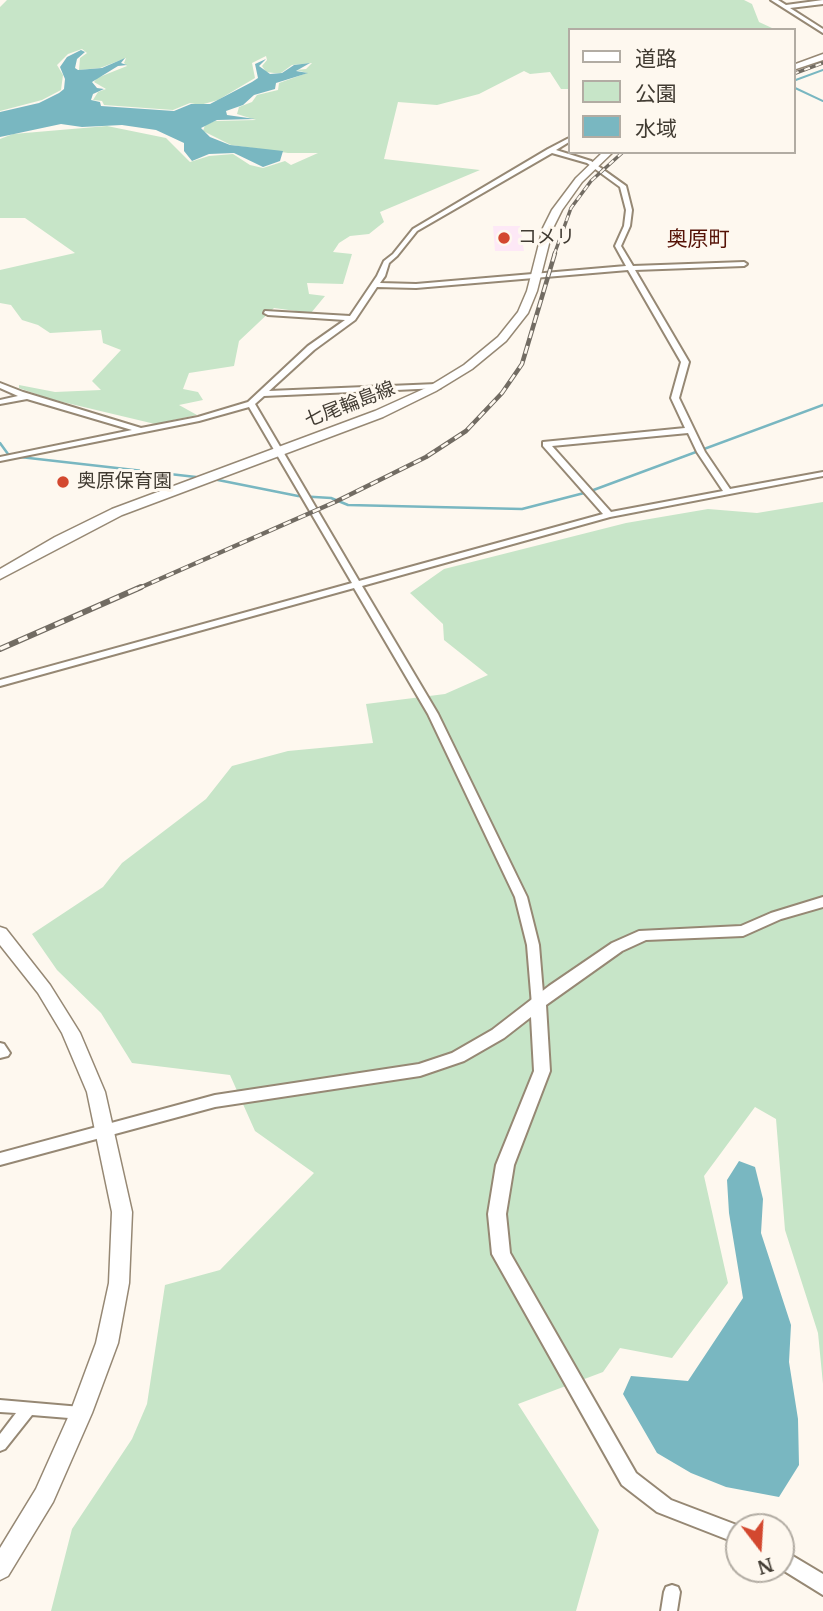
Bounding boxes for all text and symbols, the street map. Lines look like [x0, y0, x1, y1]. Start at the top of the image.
legend [568, 28, 795, 154]
text: 道路 [635, 45, 677, 72]
text: 公園 [635, 80, 677, 107]
text: 水域 [635, 115, 677, 142]
place label: コメリ [518, 227, 575, 249]
district label: 奥原町 [667, 227, 729, 253]
marker: コメリ [496, 230, 512, 246]
street label: 七尾輪島線 [302, 377, 398, 433]
place label: 奥原保育園 [77, 471, 172, 493]
marker: 奥原保育園 [55, 474, 71, 490]
north arrow [725, 1513, 795, 1583]
text: N [755, 1552, 776, 1580]

